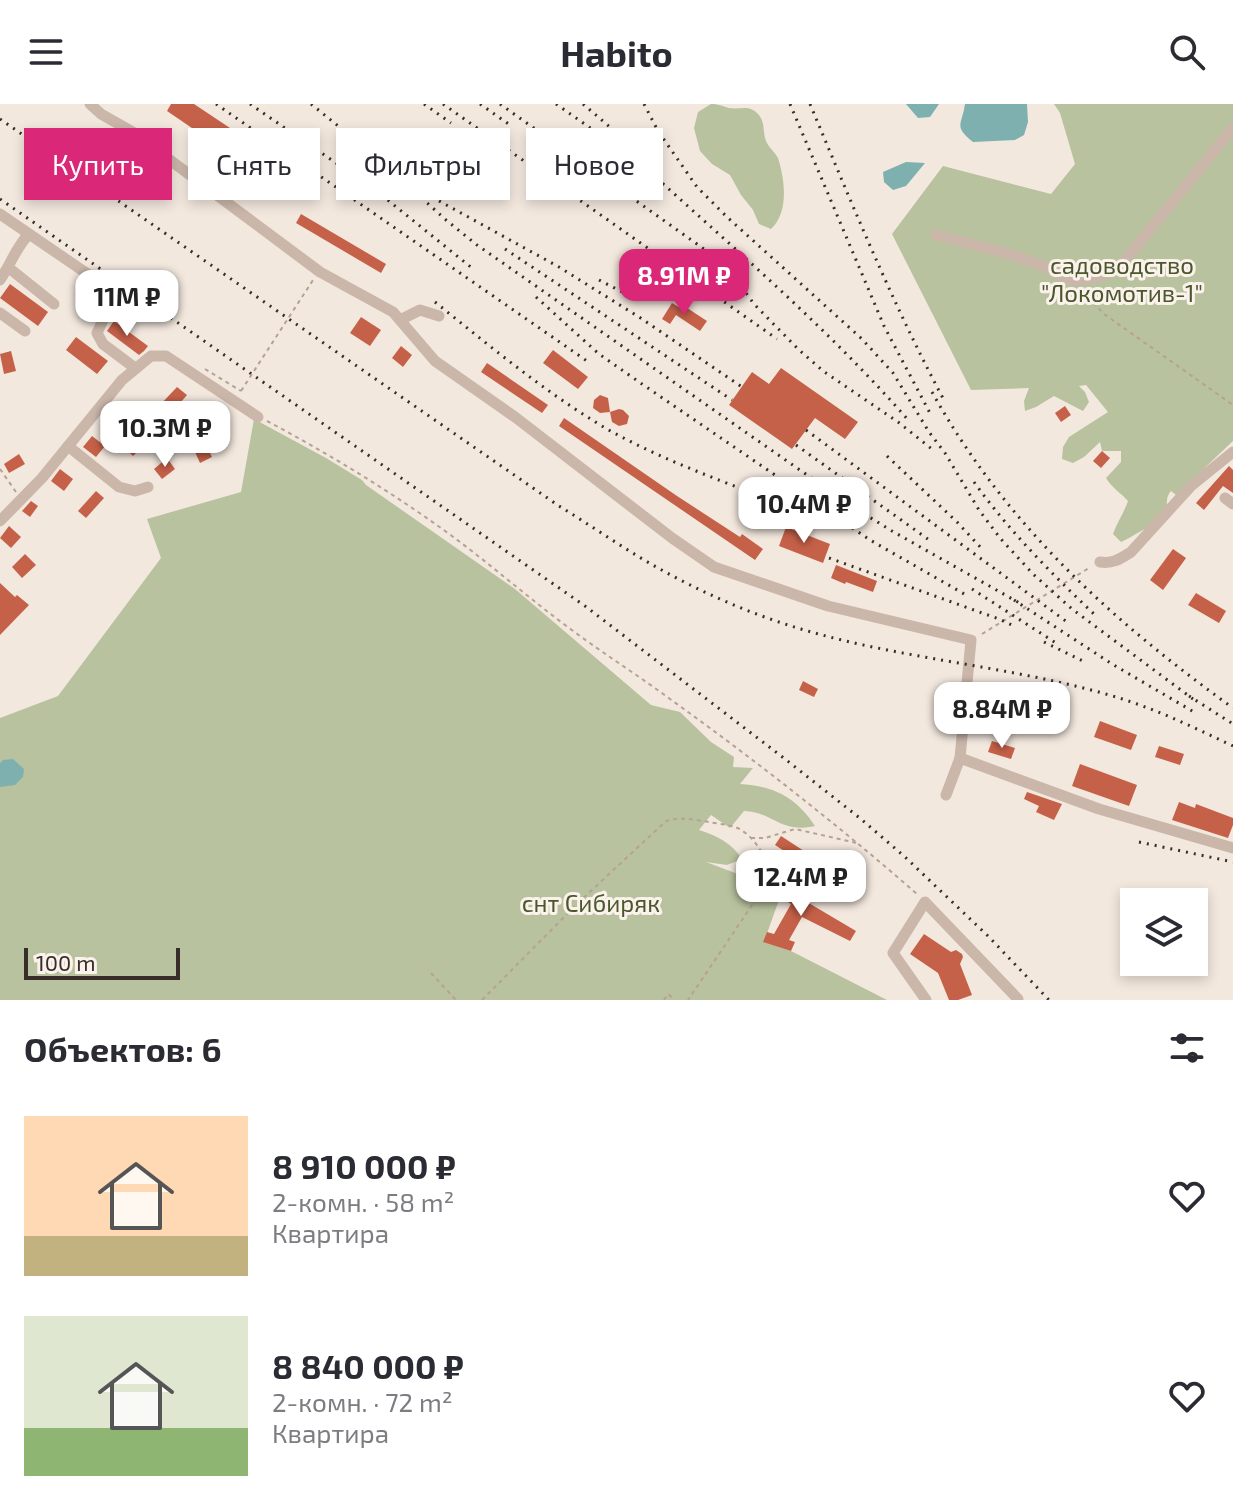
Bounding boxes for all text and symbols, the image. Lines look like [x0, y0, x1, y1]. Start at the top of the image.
icon: menu [24, 30, 68, 74]
icon: search [1165, 30, 1209, 74]
text: Habito [560, 31, 673, 74]
chip: Купить [24, 128, 172, 200]
chip: Снять [188, 128, 320, 200]
chip: Фильтры [336, 128, 510, 200]
chip: Новое [526, 128, 663, 200]
pin: 8.91M ₽ [610, 249, 758, 317]
park label: садоводство "Локомотив-1" [1041, 250, 1203, 307]
text: 8.91M ₽ [637, 259, 731, 290]
pin: 11M ₽ [71, 270, 183, 338]
text: 11M ₽ [93, 280, 161, 311]
pin: 10.3M ₽ [91, 401, 239, 469]
text: 10.3M ₽ [118, 411, 212, 442]
pin: 10.4M ₽ [730, 477, 878, 545]
text: 10.4M ₽ [756, 487, 852, 518]
pin: 8.84M ₽ [928, 682, 1076, 750]
text: 8.84M ₽ [952, 692, 1052, 723]
pin: 12.4M ₽ [727, 850, 875, 918]
text: 12.4M ₽ [754, 860, 848, 891]
park label: снт Сибиряк [522, 888, 660, 917]
map controls [1120, 888, 1208, 976]
button: layers [1120, 888, 1208, 976]
scale bar [24, 944, 180, 980]
text: 100 m [36, 949, 95, 975]
icon: filters [1165, 1026, 1209, 1070]
text: Объектов: 6 [24, 1028, 222, 1069]
text: 8 910 000 ₽ [272, 1145, 456, 1186]
icon: home [88, 1148, 184, 1244]
icon: heart [1165, 1174, 1209, 1218]
text: 2-комн. · 58 m² [272, 1186, 454, 1217]
text: Квартира [272, 1217, 389, 1248]
text: 8 840 000 ₽ [272, 1345, 464, 1386]
icon: home [88, 1348, 184, 1444]
icon: heart [1165, 1374, 1209, 1418]
text: 2-комн. · 72 m² [272, 1386, 453, 1417]
text: Квартира [272, 1417, 389, 1448]

